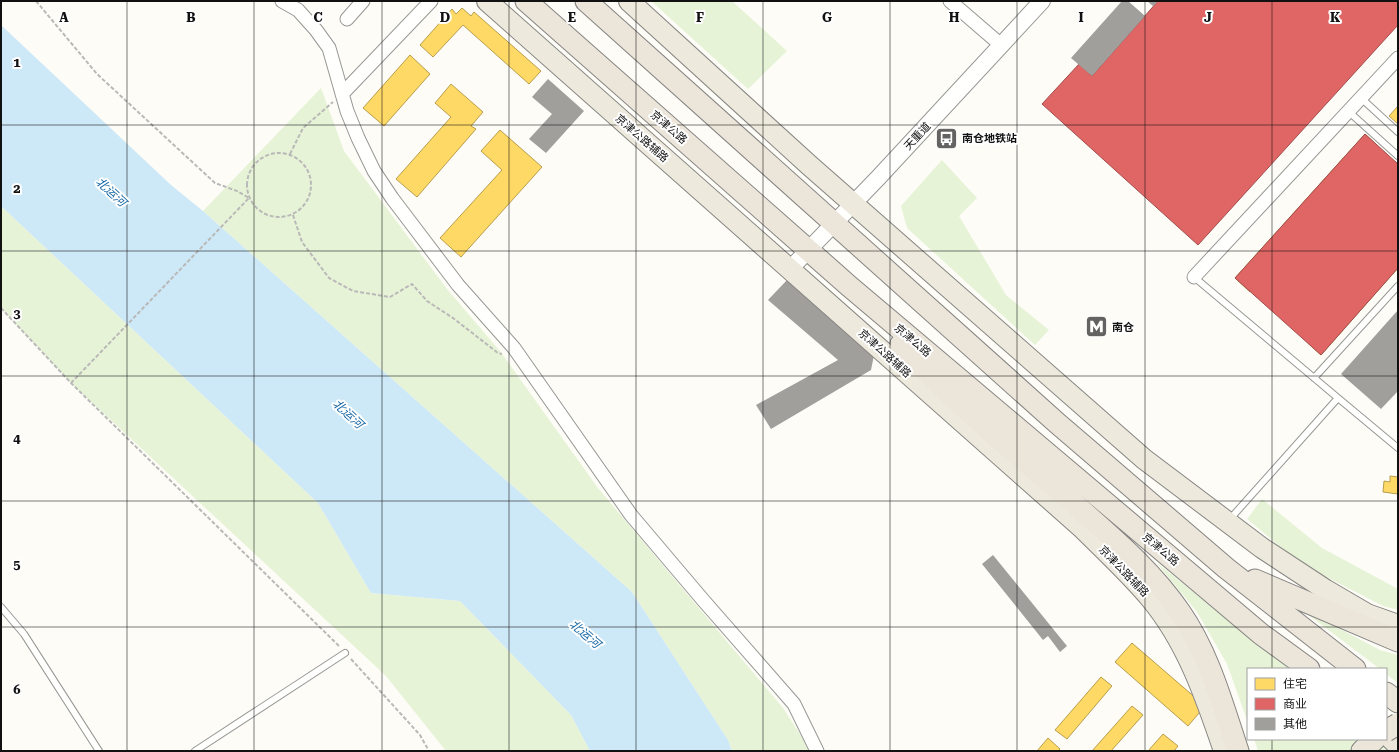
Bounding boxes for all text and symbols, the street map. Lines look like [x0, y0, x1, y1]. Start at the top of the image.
text: A [59, 10, 69, 25]
text: B [186, 10, 196, 25]
text: C [313, 10, 323, 25]
text: D [440, 10, 450, 25]
text: E [568, 10, 576, 25]
text: F [696, 10, 704, 25]
text: G [822, 10, 832, 25]
text: H [949, 10, 960, 25]
text: I [1078, 10, 1084, 25]
text: J [1204, 10, 1212, 25]
text: K [1330, 10, 1341, 25]
text: 1 [13, 55, 21, 70]
street label: 京津公路 [648, 108, 690, 147]
street label: 京津公路辅路 [613, 112, 671, 165]
street label: 天重道 [901, 120, 933, 153]
bus stop icon: 南仓地铁站 [933, 125, 959, 151]
place label: 南仓地铁站 [962, 132, 1017, 145]
water label: 北运河 [93, 175, 130, 211]
text: 2 [13, 181, 21, 196]
text: 3 [13, 306, 21, 321]
metro station icon: 南仓 [1083, 314, 1109, 340]
street label: 京津公路 [892, 321, 934, 360]
place label: 南仓 [1112, 321, 1134, 334]
street label: 京津公路辅路 [856, 326, 914, 380]
water label: 北运河 [330, 397, 367, 433]
text: 4 [13, 431, 21, 446]
street label: 京津公路 [1140, 530, 1182, 569]
street label: 京津公路辅路 [1096, 543, 1151, 600]
text: 5 [13, 557, 21, 572]
water label: 北运河 [567, 617, 605, 652]
legend [1247, 668, 1387, 740]
text: 住宅 [1283, 677, 1307, 691]
text: 6 [13, 682, 21, 697]
text: 商业 [1283, 697, 1307, 711]
text: 其他 [1283, 717, 1307, 731]

